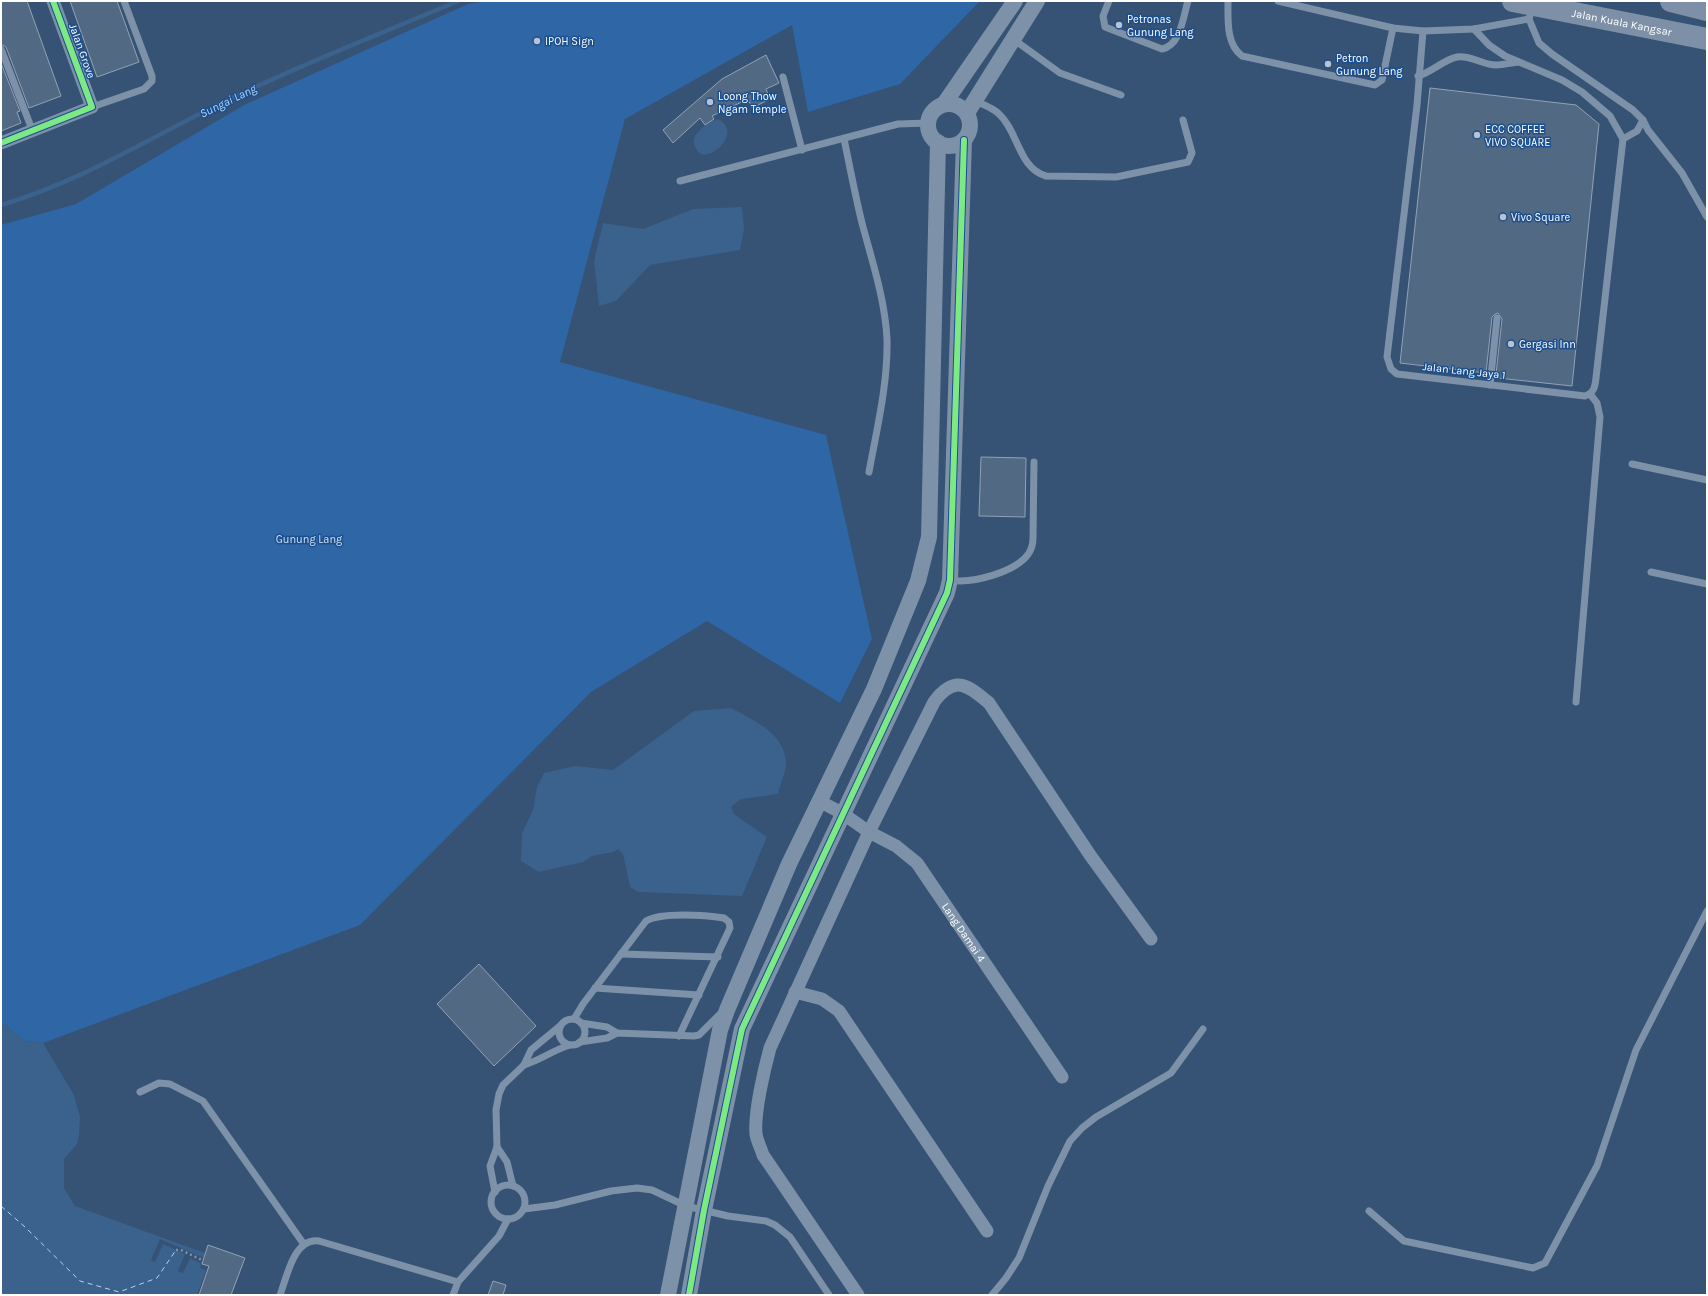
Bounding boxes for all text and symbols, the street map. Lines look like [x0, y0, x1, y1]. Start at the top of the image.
street label: Jalan Kuala Kangsar [1571, 6, 1673, 38]
place label: Petronas Gunung Lang [1127, 13, 1194, 39]
marker: Petronas Gunung Lang [1114, 20, 1124, 30]
street label: Jalan Grove [66, 22, 98, 80]
place label: IPOH Sign [545, 35, 594, 48]
marker: IPOH Sign [532, 36, 542, 46]
place label: Petron Gunung Lang [1336, 52, 1403, 78]
marker: Petron Gunung Lang [1323, 59, 1333, 69]
water label: Sungai Lang [197, 81, 259, 121]
place label: Loong Thow Ngam Temple [718, 90, 787, 116]
marker: Loong Thow Ngam Temple [705, 97, 715, 107]
place label: ECC COFFEE VIVO SQUARE [1485, 123, 1550, 149]
marker: ECC COFFEE VIVO SQUARE [1472, 130, 1482, 140]
place label: Vivo Square [1511, 211, 1570, 224]
marker: Vivo Square [1498, 212, 1508, 222]
place label: Gergasi Inn [1519, 338, 1576, 351]
marker: Gergasi Inn [1506, 339, 1516, 349]
street label: Jalan Lang Jaya 1 [1422, 360, 1506, 382]
park label: Gunung Lang [276, 533, 343, 546]
street label: Lang Damai 4 [939, 900, 988, 964]

